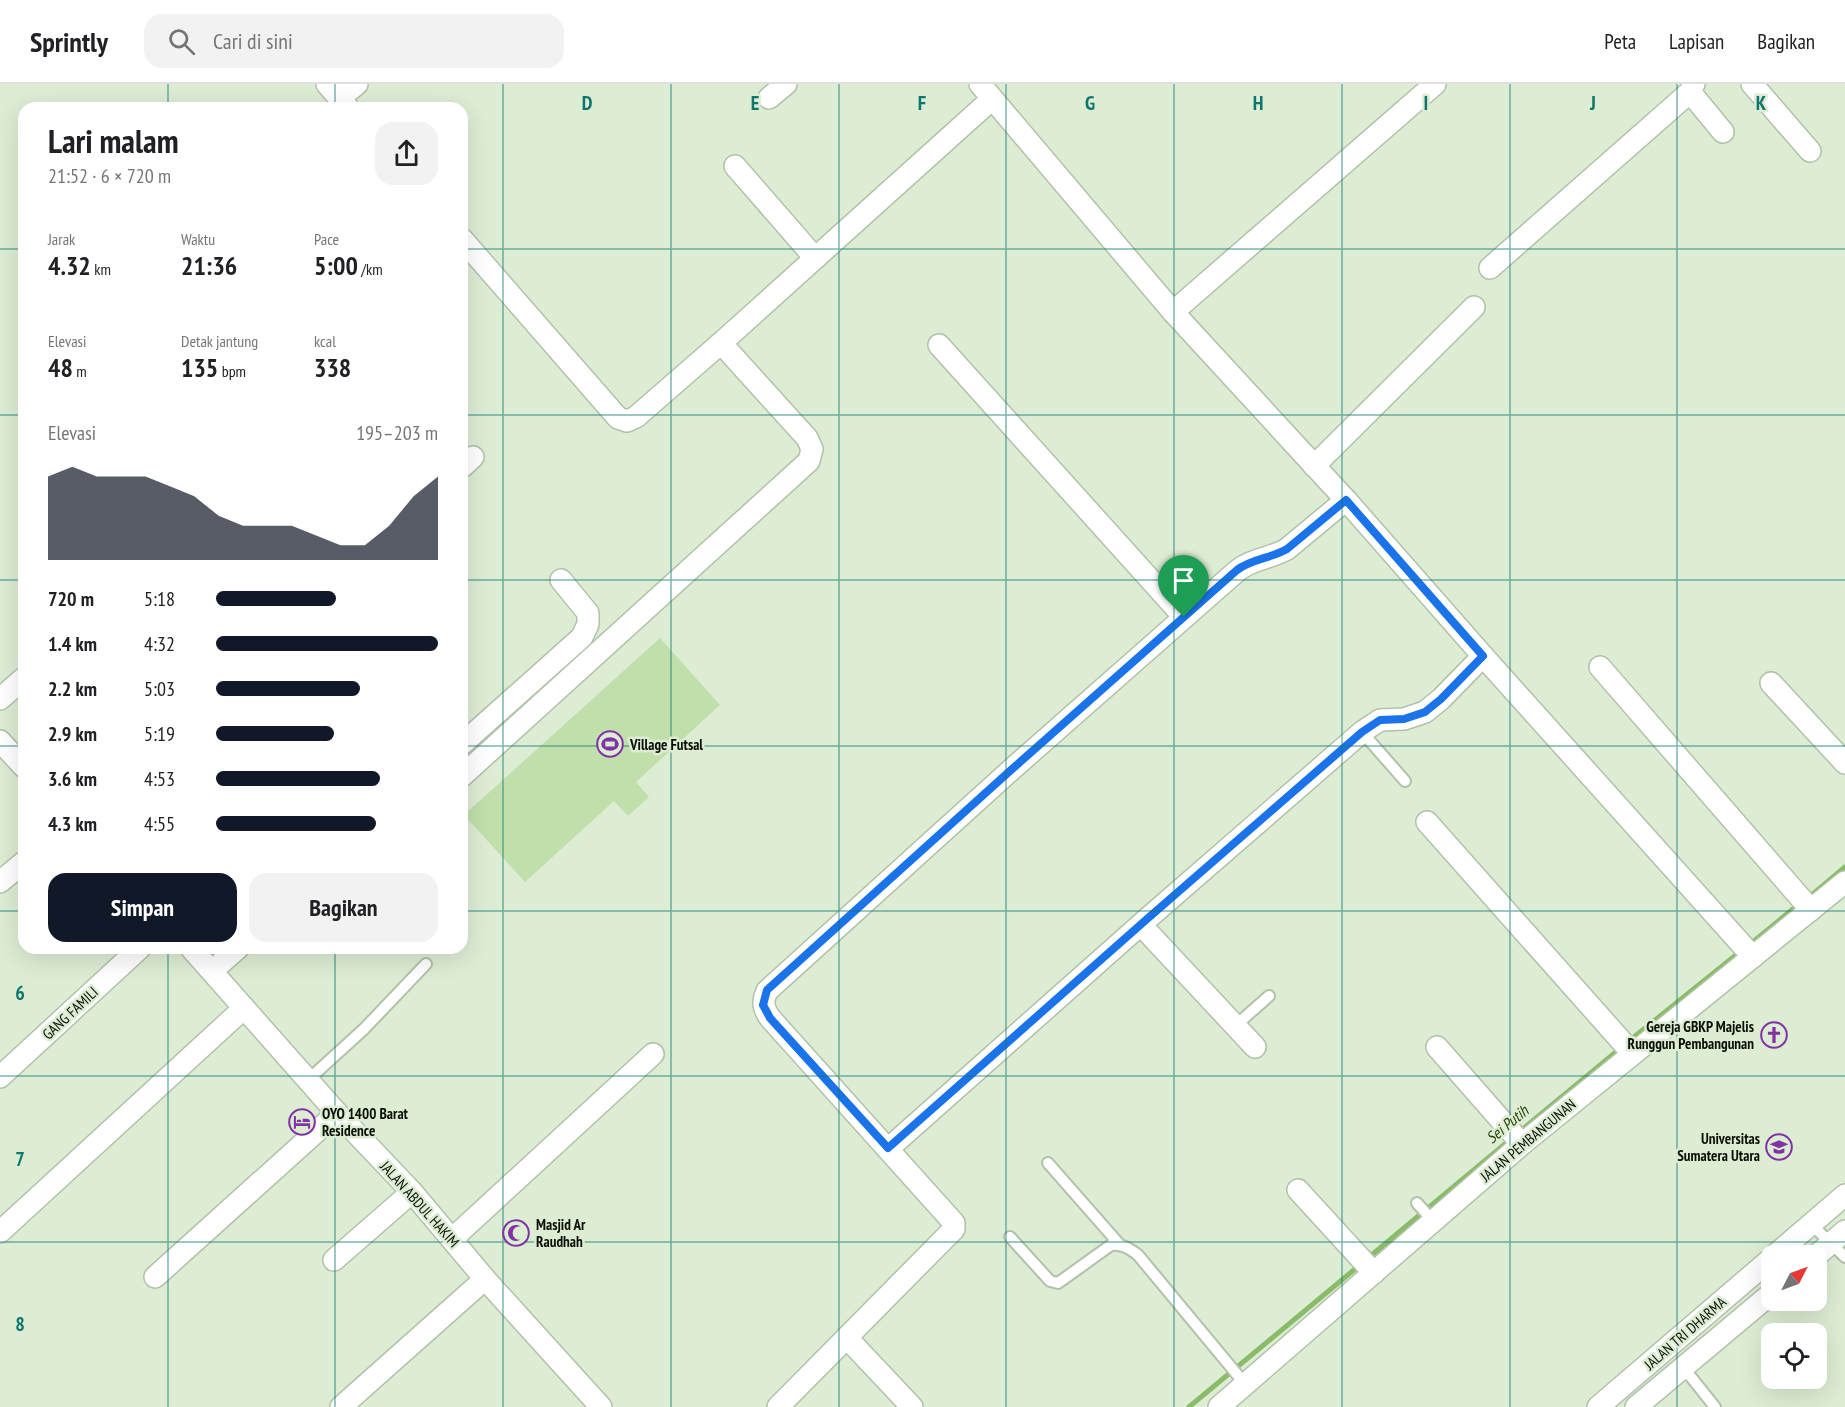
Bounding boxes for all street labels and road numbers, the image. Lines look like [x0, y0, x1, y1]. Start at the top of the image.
street label: GANG FAMILI [38, 982, 102, 1044]
street label: JALAN PEMBANGUNAN [1476, 1095, 1580, 1186]
street label: JALAN ABDUL HAKIM [376, 1156, 464, 1251]
street label: JALAN TRI DHARMA [1639, 1292, 1731, 1374]

